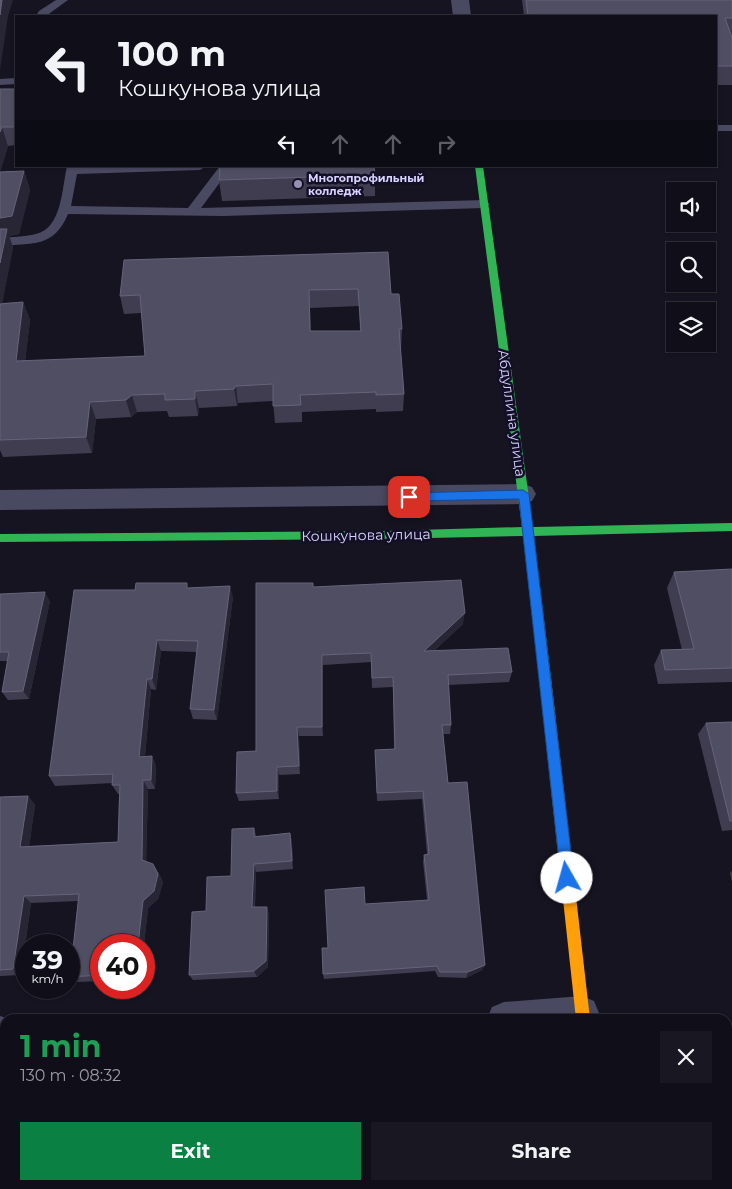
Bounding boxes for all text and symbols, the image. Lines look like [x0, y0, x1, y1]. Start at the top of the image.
text: 100 m [118, 32, 226, 75]
icon: left [35, 35, 100, 100]
text: Кошкунова улица [118, 75, 321, 102]
icon: left [273, 130, 301, 158]
icon: ahead [326, 130, 354, 158]
icon: ahead [379, 130, 407, 158]
icon: right [432, 130, 460, 158]
place label: Многопрофильный колледж [308, 171, 424, 198]
marker: Многопрофильный колледж [292, 178, 304, 190]
map controls [666, 182, 716, 352]
button: sound [666, 182, 716, 232]
button: search [666, 242, 716, 292]
button: layers [666, 302, 716, 352]
street label: Абдуллина улица [494, 348, 530, 478]
pin [388, 476, 430, 518]
icon: arrive [395, 483, 423, 511]
street label: Кошкунова улица [301, 525, 431, 545]
position arrow [540, 851, 592, 903]
speed limit sign: 40 [90, 934, 155, 999]
text: 39 [32, 945, 63, 975]
text: km/h [31, 971, 64, 986]
text: 1 min [20, 1028, 101, 1065]
button: close [660, 1031, 712, 1083]
text: 130 m · 08:32 [20, 1066, 121, 1085]
button: Exit [20, 1122, 361, 1180]
button: Share [371, 1122, 712, 1180]

